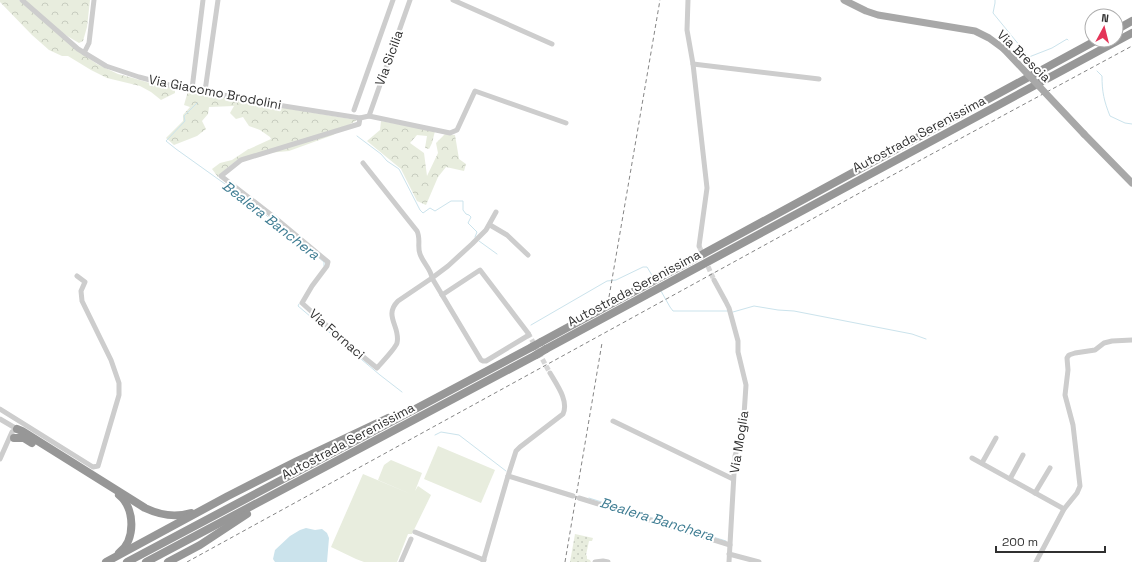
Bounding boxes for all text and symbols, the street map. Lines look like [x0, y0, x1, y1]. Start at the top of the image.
north arrow [1084, 8, 1124, 48]
text: N [1101, 11, 1110, 25]
street label: Via Brescia [994, 26, 1055, 86]
street label: Via Sicilia [371, 27, 407, 88]
street label: Via Giacomo Brodolini [147, 71, 283, 113]
street label: Autostrada Serenissima [849, 91, 989, 176]
water label: Bealera Banchera [219, 177, 324, 264]
street label: Autostrada Serenissima [564, 245, 704, 330]
street label: Via Fornaci [306, 305, 368, 363]
street label: Autostrada Serenissima [278, 398, 418, 483]
street label: Via Moglia [726, 409, 752, 475]
water label: Bealera Banchera [598, 493, 717, 545]
scale bar [996, 528, 1105, 554]
text: 200 m [1002, 534, 1038, 550]

